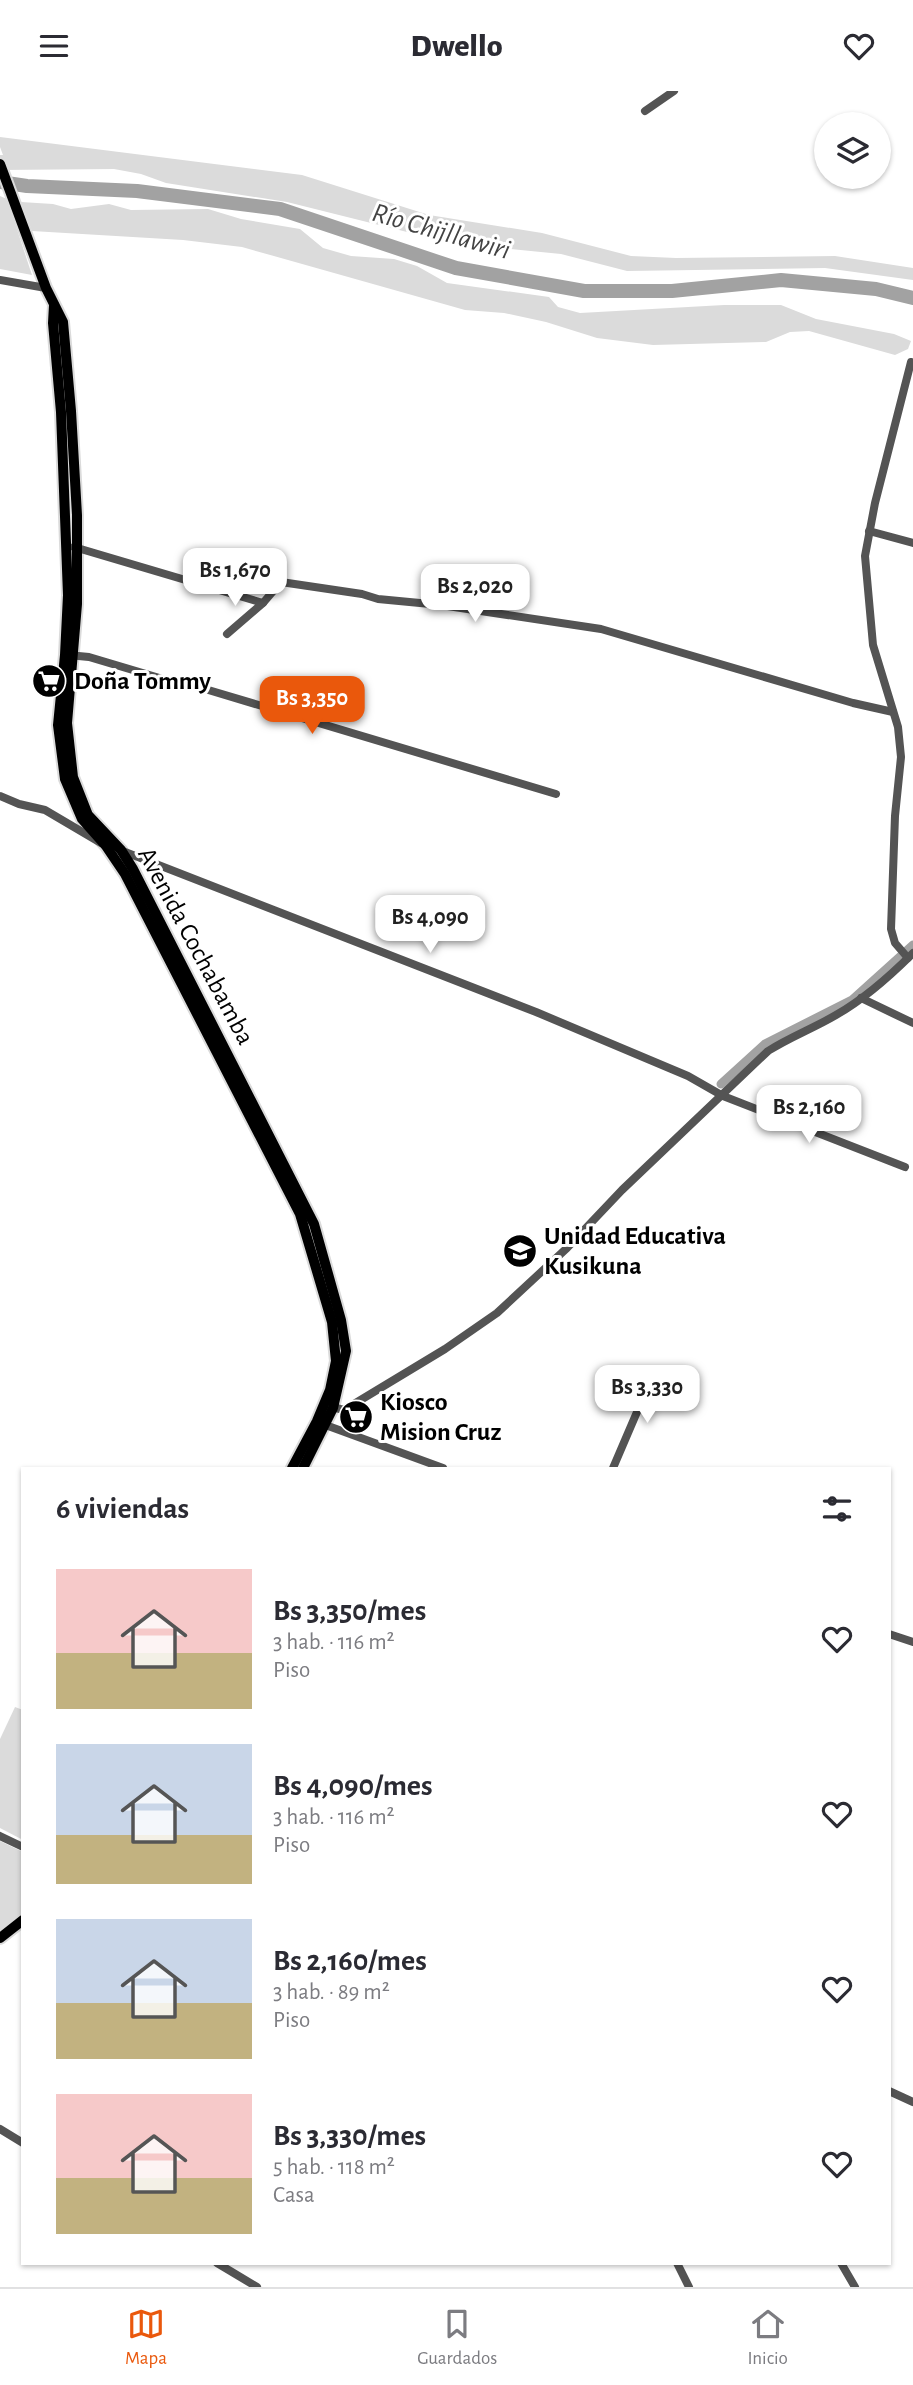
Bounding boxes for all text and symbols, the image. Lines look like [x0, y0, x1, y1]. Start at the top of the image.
icon: menu [35, 27, 73, 65]
icon: heart [840, 27, 878, 65]
text: Dwello [410, 30, 503, 62]
map controls [814, 112, 891, 189]
button: layers [814, 112, 891, 189]
water label: Río Chijllawiri [369, 199, 513, 265]
pin: Bs 1,670 [163, 549, 307, 608]
text: Bs 1,670 [199, 559, 271, 582]
pin: Bs 2,020 [403, 565, 547, 624]
text: Bs 2,020 [437, 575, 513, 598]
supermarket icon: Doña Tommy [30, 662, 68, 700]
place label: Doña Tommy [74, 668, 211, 694]
pin: Bs 3,350 [240, 677, 384, 736]
text: Bs 3,350 [276, 687, 348, 710]
street label: Avenida Cochabamba [133, 843, 259, 1049]
pin: Bs 4,090 [358, 895, 502, 955]
text: Bs 4,090 [391, 906, 469, 929]
pin: Bs 2,160 [737, 1086, 881, 1145]
text: Bs 2,160 [772, 1096, 846, 1119]
place label: Unidad Educativa Kusikuna [544, 1223, 726, 1279]
school or university icon: Unidad Educativa Kusikuna [501, 1232, 539, 1270]
pin: Bs 3,330 [575, 1365, 719, 1425]
text: Bs 3,330 [611, 1376, 683, 1399]
place label: Kiosco Mision Cruz [380, 1389, 501, 1445]
supermarket icon: Kiosco Mision Cruz [337, 1398, 375, 1436]
icon: filters [818, 1490, 856, 1528]
text: 6 viviendas [56, 1494, 189, 1524]
text: Bs 3,350/mes [273, 1596, 426, 1626]
icon: home [112, 1597, 196, 1681]
icon: heart [818, 1620, 856, 1658]
text: 3 hab. · 116 m² [273, 1631, 395, 1654]
text: Piso [273, 1659, 310, 1682]
text: Bs 4,090/mes [273, 1771, 433, 1801]
icon: home [112, 1772, 196, 1856]
icon: heart [818, 1795, 856, 1833]
text: 3 hab. · 116 m² [273, 1806, 395, 1829]
text: Piso [273, 1834, 310, 1857]
text: Bs 2,160/mes [273, 1946, 427, 1976]
icon: home [112, 1947, 196, 2031]
icon: heart [818, 1970, 856, 2008]
text: 3 hab. · 89 m² [273, 1981, 390, 2004]
text: Piso [273, 2009, 310, 2032]
text: Bs 3,330/mes [273, 2121, 426, 2151]
icon: home [112, 2122, 196, 2206]
icon: heart [818, 2145, 856, 2183]
text: 5 hab. · 118 m² [273, 2156, 395, 2179]
text: Casa [273, 2184, 315, 2207]
tab: Mapa [125, 2305, 167, 2370]
tab: Guardados [417, 2305, 497, 2370]
tab: Inicio [747, 2305, 788, 2370]

